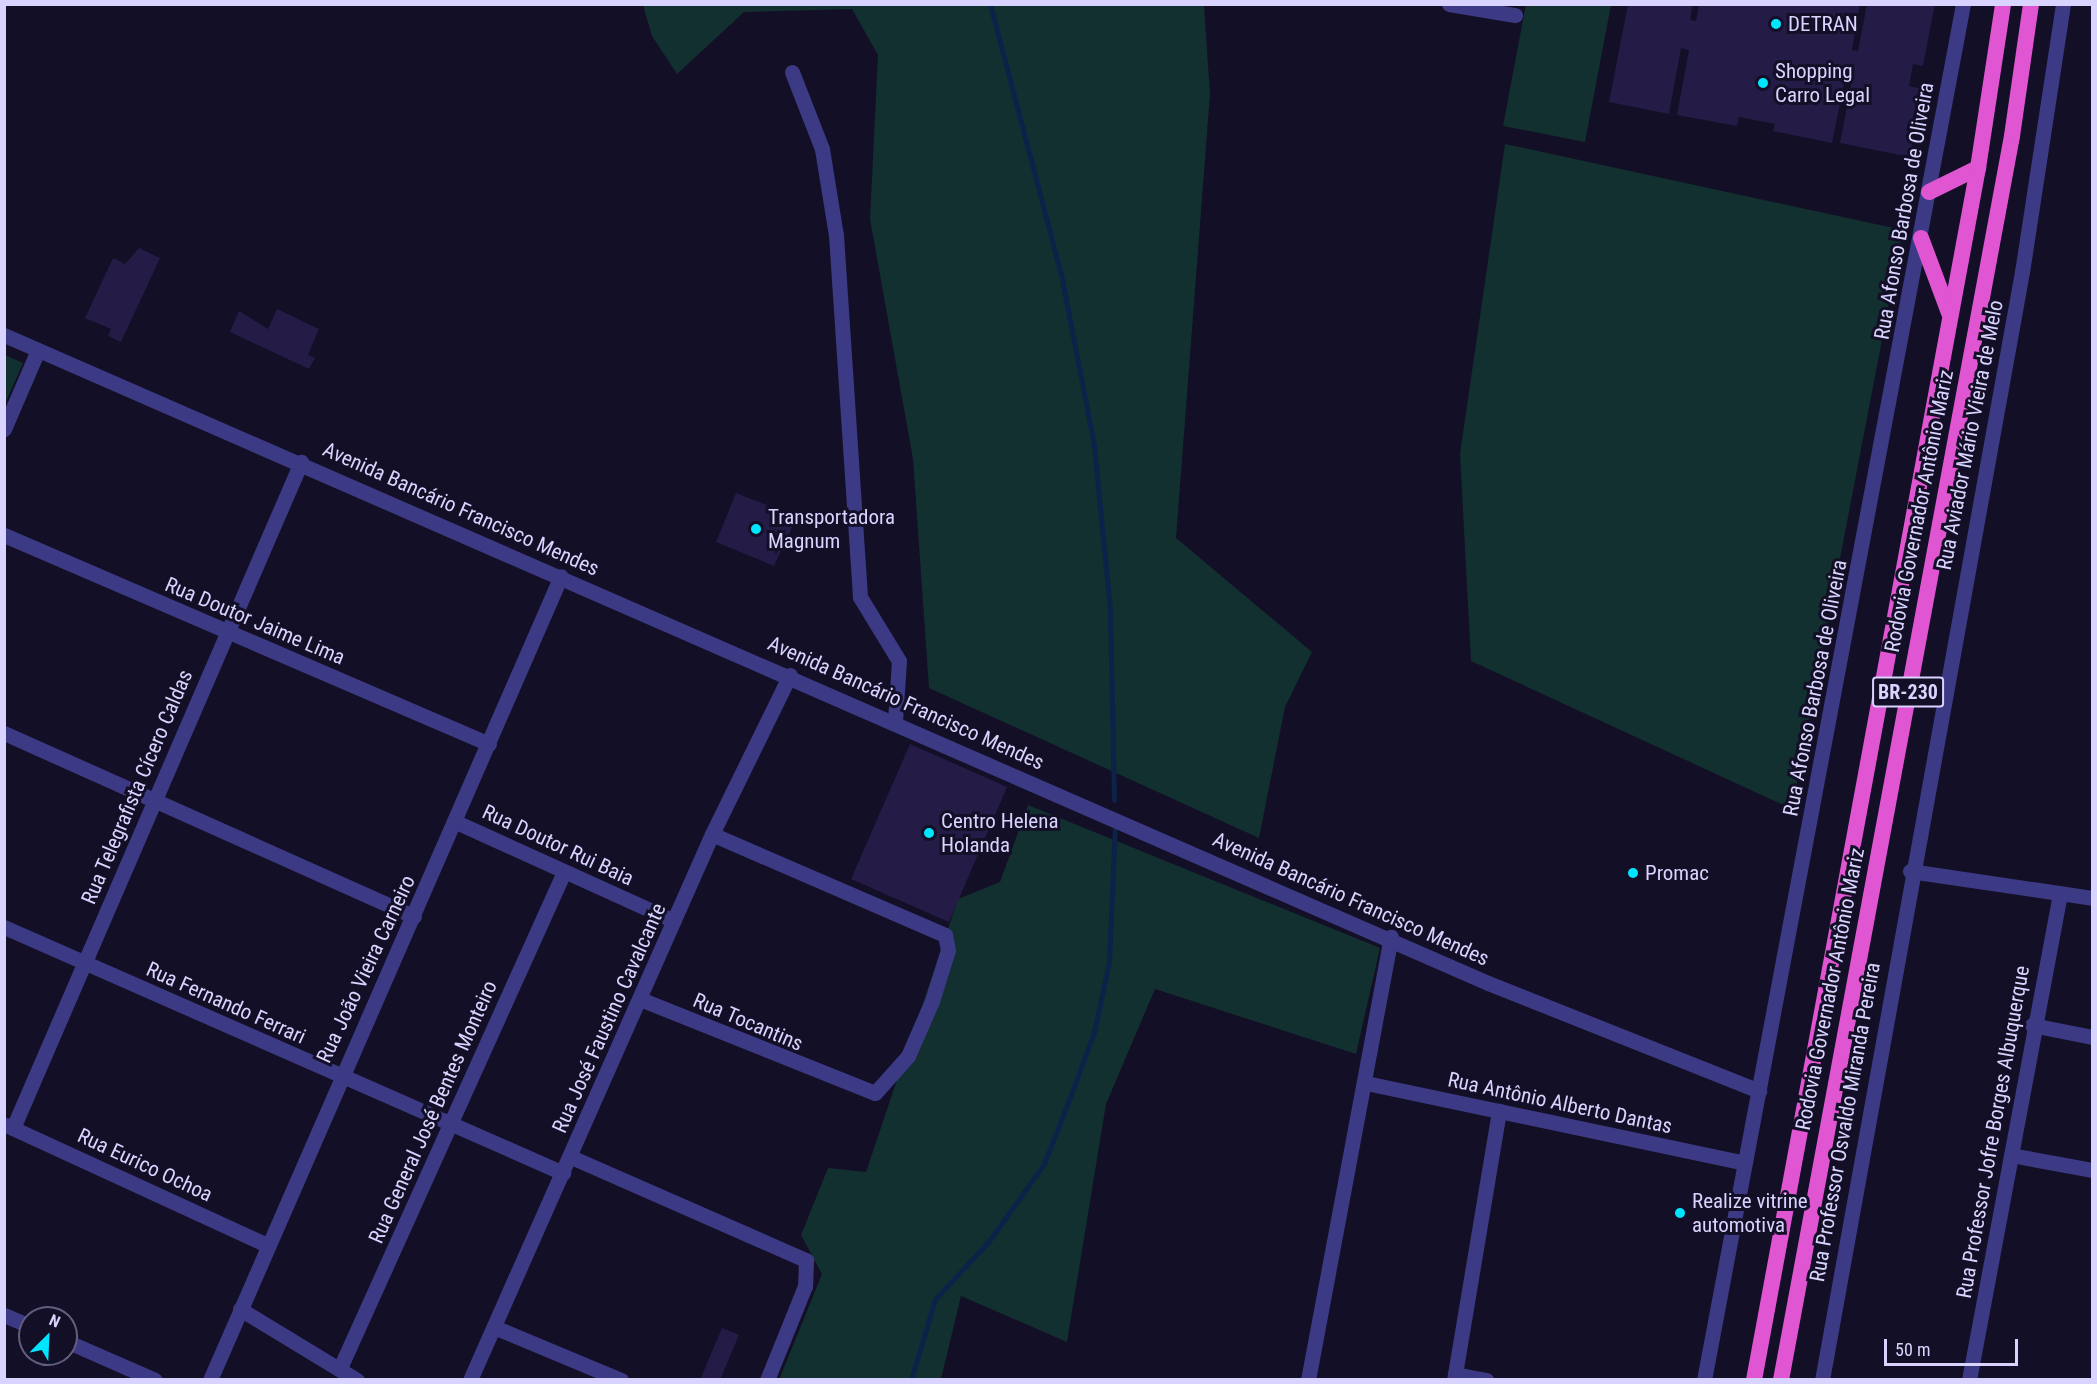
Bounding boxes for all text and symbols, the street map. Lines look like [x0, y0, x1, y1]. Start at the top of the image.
place label: DETRAN [1788, 11, 1858, 37]
marker: DETRAN [1769, 17, 1783, 31]
place label: Shopping Carro Legal [1775, 58, 1870, 108]
marker: Shopping Carro Legal [1756, 76, 1770, 90]
street label: Rua Afonso Barbosa de Oliveira [1869, 80, 1939, 342]
street label: Rua Aviador Mário Vieira de Melo [1931, 298, 2009, 572]
street label: Rodovia Governador Antônio Mariz [1879, 368, 1959, 654]
street label: Avenida Bancário Francisco Mendes [319, 437, 603, 581]
place label: Transportadora Magnum [768, 504, 895, 554]
marker: Transportadora Magnum [749, 522, 763, 536]
street label: Rua Afonso Barbosa de Oliveira [1778, 558, 1852, 818]
street label: Rua Doutor Jaime Lima [161, 572, 349, 670]
street label: Avenida Bancário Francisco Mendes [764, 631, 1048, 775]
street label: Rua Telegrafista Cícero Caldas [76, 666, 198, 908]
road number: BR-230 [1872, 675, 1944, 709]
street label: Rua Doutor Rui Baia [478, 799, 638, 891]
place label: Centro Helena Holanda [941, 808, 1058, 858]
marker: Centro Helena Holanda [922, 826, 936, 840]
street label: Avenida Bancário Francisco Mendes [1209, 827, 1493, 971]
street label: Rodovia Governador Antônio Mariz [1790, 846, 1870, 1132]
place label: Promac [1645, 860, 1709, 886]
marker: Promac [1626, 866, 1640, 880]
street label: Rua João Vieira Carneiro [311, 871, 421, 1067]
street label: Rua José Faustino Cavalcante [547, 899, 671, 1137]
street label: Rua Fernando Ferrari [142, 957, 310, 1049]
street label: Rua Professor Osvaldo Miranda Pereira [1804, 960, 1886, 1284]
street label: Rua Professor Jofre Borges Albuquerque [1951, 964, 2035, 1300]
street label: Rua General José Bentes Monteiro [363, 977, 503, 1247]
street label: Rua Tocantins [689, 987, 807, 1057]
street label: Rua Antônio Alberto Dantas [1445, 1067, 1675, 1139]
street label: Rua Eurico Ochoa [74, 1123, 216, 1207]
place label: Realize vitrine automotiva [1692, 1188, 1808, 1238]
marker: Realize vitrine automotiva [1673, 1206, 1687, 1220]
north arrow [18, 1306, 78, 1366]
text: N [46, 1310, 63, 1332]
scale bar [1887, 1327, 2020, 1365]
text: 50 m [1895, 1339, 1930, 1360]

